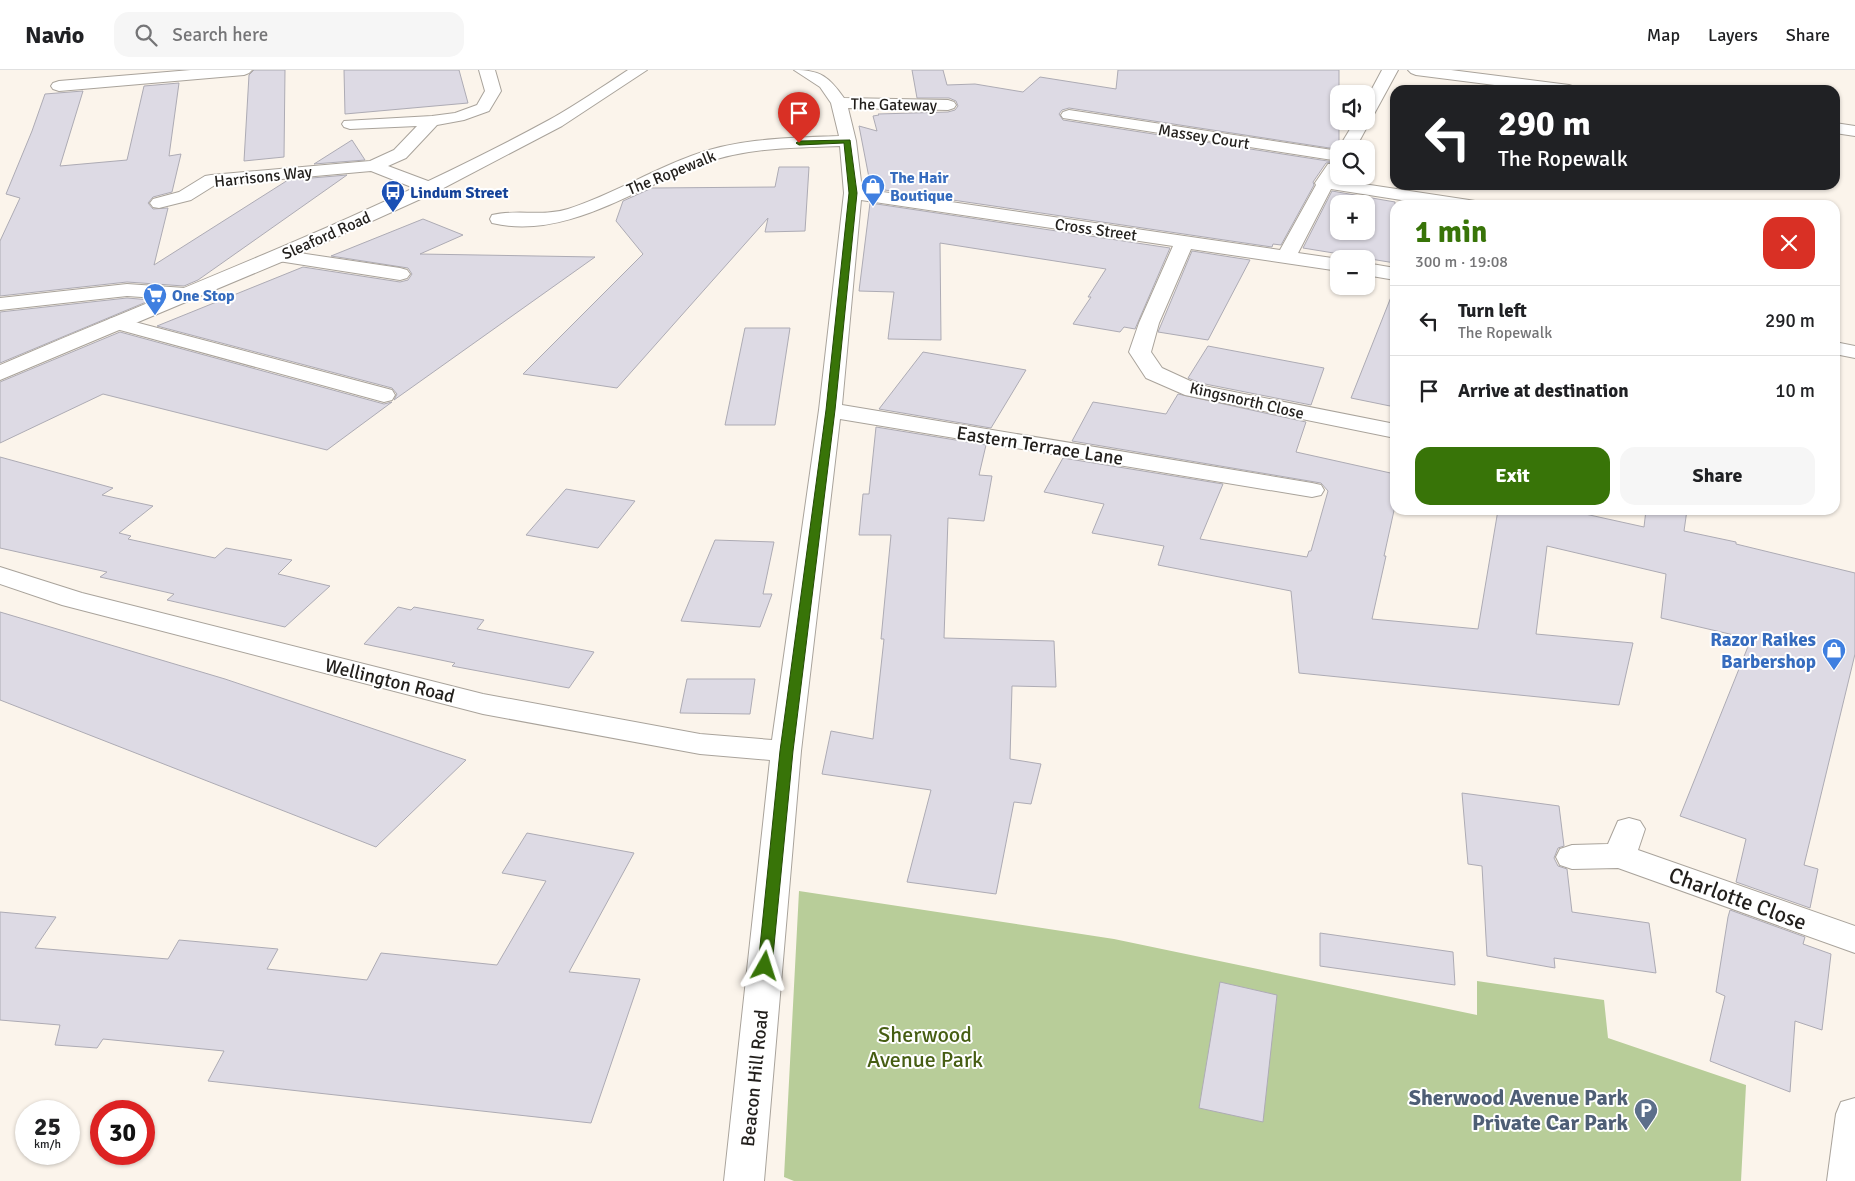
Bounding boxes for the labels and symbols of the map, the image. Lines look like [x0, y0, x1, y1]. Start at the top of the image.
pin [778, 92, 820, 143]
street label: The Gateway [851, 94, 938, 116]
street label: Massey Court [1157, 120, 1251, 154]
street label: The Ropewalk [624, 146, 719, 200]
street label: Harrisons Way [213, 162, 314, 192]
place label: The Hair Boutique [890, 168, 953, 206]
shop icon: The Hair Boutique [860, 173, 886, 207]
bus stop icon: Lindum Street [380, 179, 406, 213]
place label: Lindum Street [410, 183, 508, 203]
street label: Sleaford Road [279, 207, 374, 264]
street label: Cross Street [1053, 214, 1139, 246]
supermarket icon: One Stop [142, 282, 168, 316]
place label: One Stop [172, 286, 235, 306]
street label: Kingsnorth Close [1188, 378, 1306, 424]
street label: Eastern Terrace Lane [955, 421, 1125, 471]
place label: Razor Raikes Barbershop [1710, 628, 1816, 674]
shop icon: Razor Raikes Barbershop [1821, 637, 1847, 671]
street label: Wellington Road [322, 653, 457, 709]
street label: Charlotte Close [1665, 861, 1810, 936]
position arrow [738, 939, 790, 991]
street label: Beacon Hill Road [736, 1008, 774, 1148]
park label: Sherwood Avenue Park [867, 1021, 983, 1073]
place label: Sherwood Avenue Park Private Car Park [1409, 1084, 1628, 1136]
parking icon: Sherwood Avenue Park Private Car Park [1633, 1097, 1659, 1131]
speed limit sign: 30 [90, 1100, 155, 1165]

